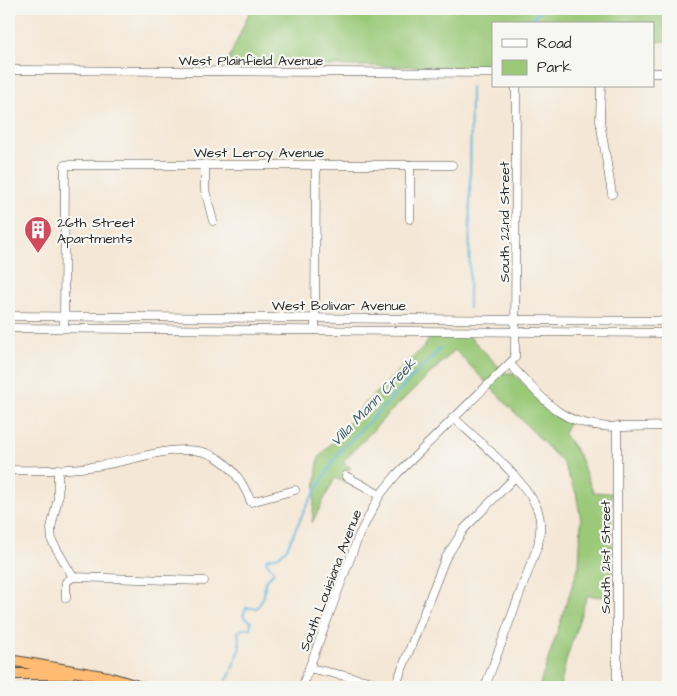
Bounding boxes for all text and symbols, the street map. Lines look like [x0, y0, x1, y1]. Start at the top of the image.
legend [492, 22, 654, 88]
text: Road [537, 33, 572, 54]
street label: West Plainfield Avenue [179, 51, 324, 71]
text: Park [537, 57, 572, 78]
street label: West Leroy Avenue [194, 143, 325, 163]
street label: South 22nd Street [495, 161, 515, 283]
place label: 26th Street Apartments [57, 213, 136, 249]
building icon: 26th Street Apartments [23, 215, 53, 254]
street label: West Bolivar Avenue [272, 296, 407, 316]
water label: Villa Mann Creek [326, 353, 422, 451]
street label: South 21st Street [596, 500, 616, 614]
street label: South Louisiana Avenue [295, 506, 367, 654]

